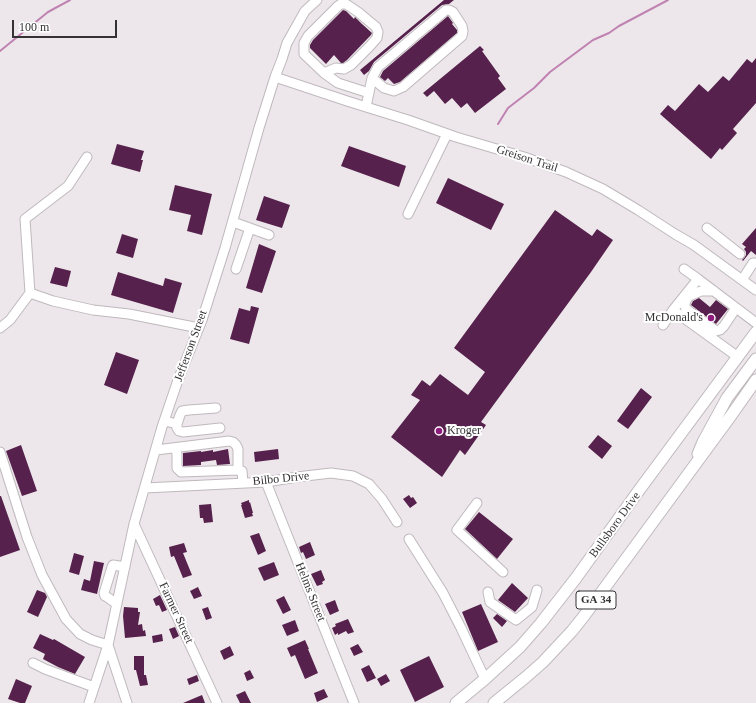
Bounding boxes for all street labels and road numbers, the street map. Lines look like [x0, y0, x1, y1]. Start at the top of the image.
street label: Greison Trail [494, 142, 560, 176]
street label: Jefferson Street [171, 308, 211, 384]
street label: Bilbo Drive [252, 469, 310, 489]
street label: Bullsboro Drive [586, 489, 644, 561]
street label: Helms Street [292, 560, 328, 624]
street label: Farmer Street [156, 580, 196, 646]
road number: GA 34 [576, 591, 616, 609]

